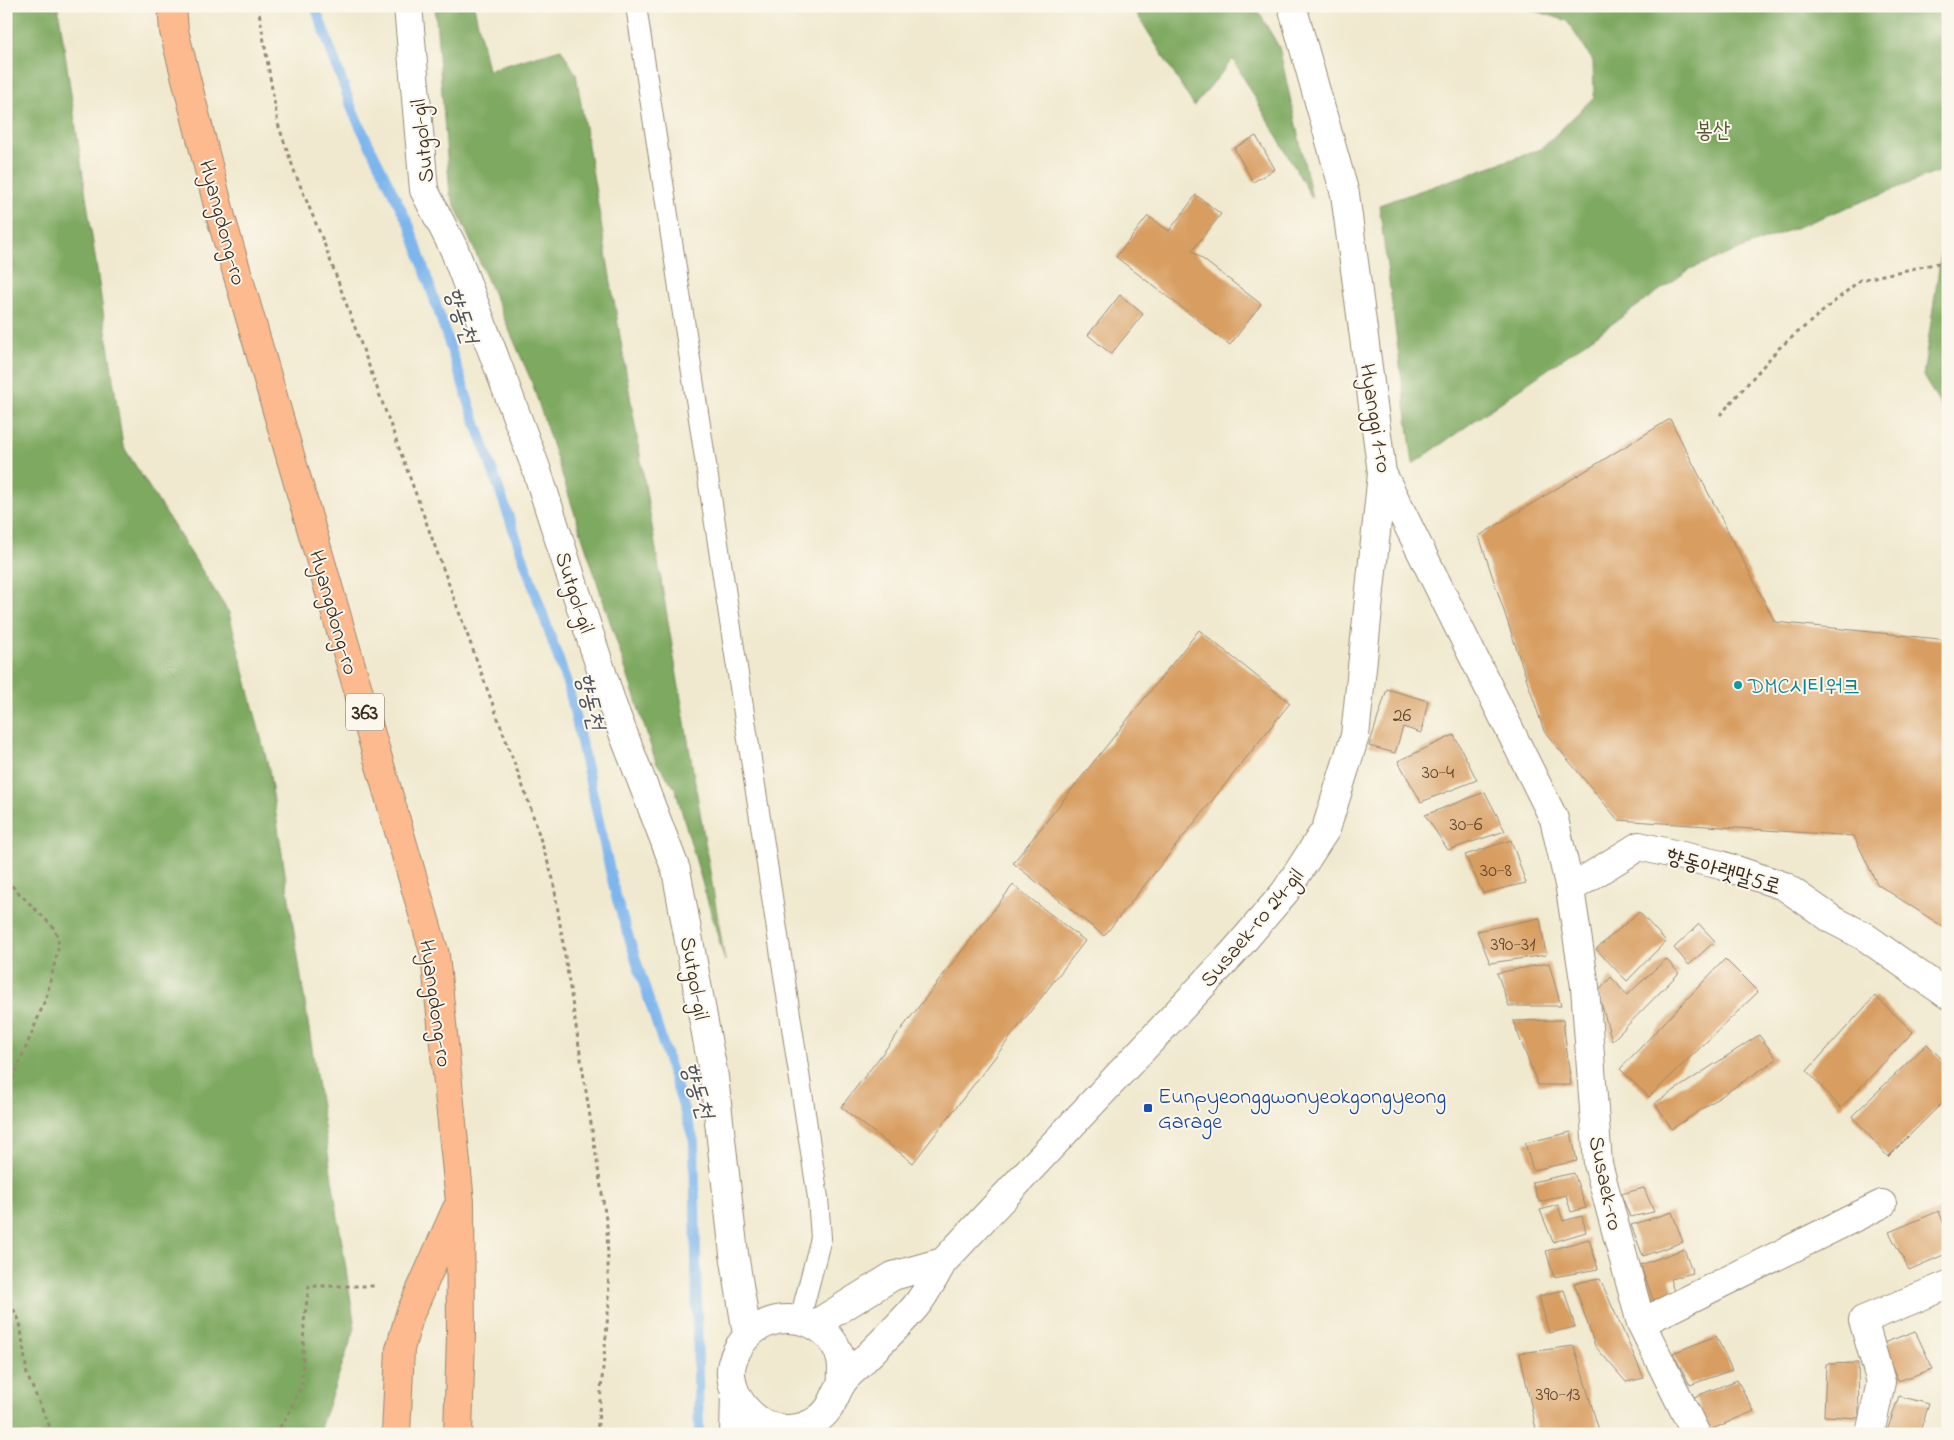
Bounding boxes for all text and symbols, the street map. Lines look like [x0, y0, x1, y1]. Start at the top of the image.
street label: Sutgol-gil [404, 97, 445, 184]
park label: 봉산 [1695, 116, 1731, 148]
street label: Hyangdong-ro [188, 156, 253, 289]
water label: 향동천 [434, 283, 486, 351]
street label: Hyanggi 1-ro [1349, 361, 1398, 476]
street label: Hyangdong-ro [298, 547, 365, 679]
street label: Sutgol-gil [544, 548, 601, 638]
water label: 향동천 [565, 669, 613, 737]
place label: DMC시티워크 [1747, 672, 1860, 704]
marker: DMC시티워크 [1732, 679, 1744, 691]
road number: 363 [346, 694, 384, 730]
house number: 26 [1393, 702, 1412, 731]
house number: 30-4 [1422, 759, 1454, 788]
house number: 30-6 [1449, 811, 1483, 840]
street label: 향동아랫말5로 [1662, 841, 1785, 905]
house number: 30-8 [1480, 857, 1512, 886]
street label: Susaek-ro 24-gil [1194, 862, 1314, 996]
house number: 390-31 [1490, 931, 1536, 960]
street label: Sutgol-gil [669, 934, 716, 1023]
street label: Hyangdong-ro [408, 937, 459, 1070]
water label: 향동천 [670, 1058, 722, 1126]
place label: Eunpyeonggwonyeokgongyeong Garage [1158, 1082, 1446, 1140]
marker: Eunpyeonggwonyeokgongyeong Garage [1142, 1102, 1154, 1114]
street label: Susaek-ro [1578, 1133, 1630, 1234]
house number: 390-13 [1535, 1381, 1581, 1410]

